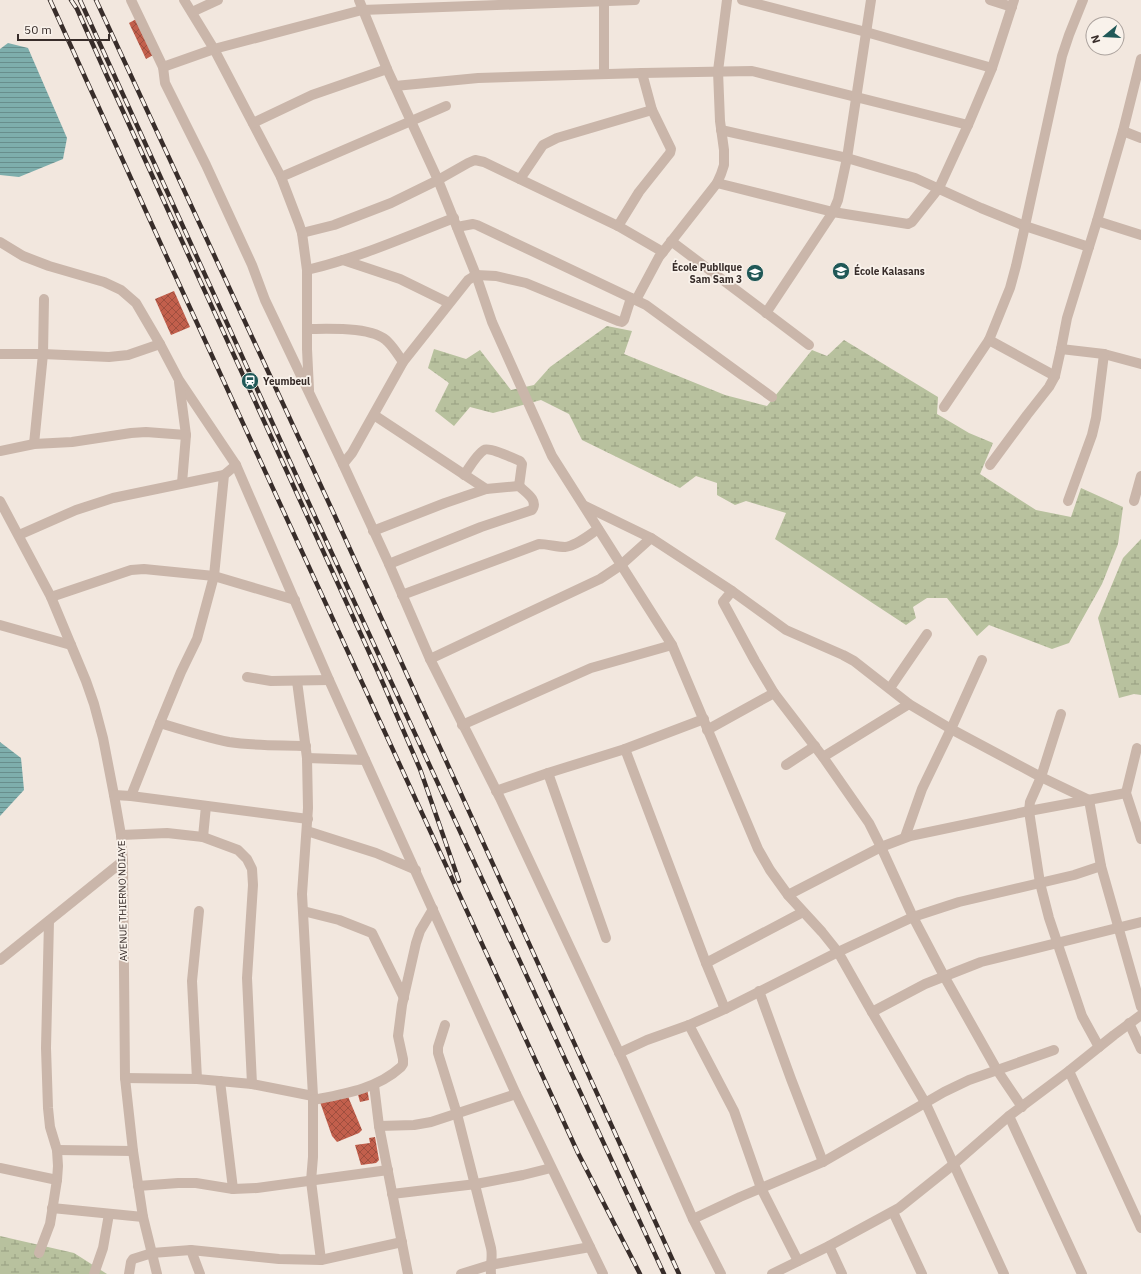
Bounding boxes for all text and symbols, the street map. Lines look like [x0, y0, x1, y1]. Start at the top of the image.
scale bar [18, 16, 109, 42]
north arrow [1085, 16, 1125, 56]
text: 50 m [24, 22, 52, 37]
text: N [1088, 33, 1103, 45]
place label: École Publique Sam Sam 3 [672, 259, 742, 286]
school or university icon: École Kalasans [831, 261, 851, 281]
school or university icon: École Publique Sam Sam 3 [745, 263, 765, 283]
place label: École Kalasans [854, 263, 925, 278]
station icon: Yeumbeul [240, 371, 260, 391]
place label: Yeumbeul [263, 375, 310, 388]
street label: AVENUE THIERNO NDIAYE [115, 840, 130, 962]

